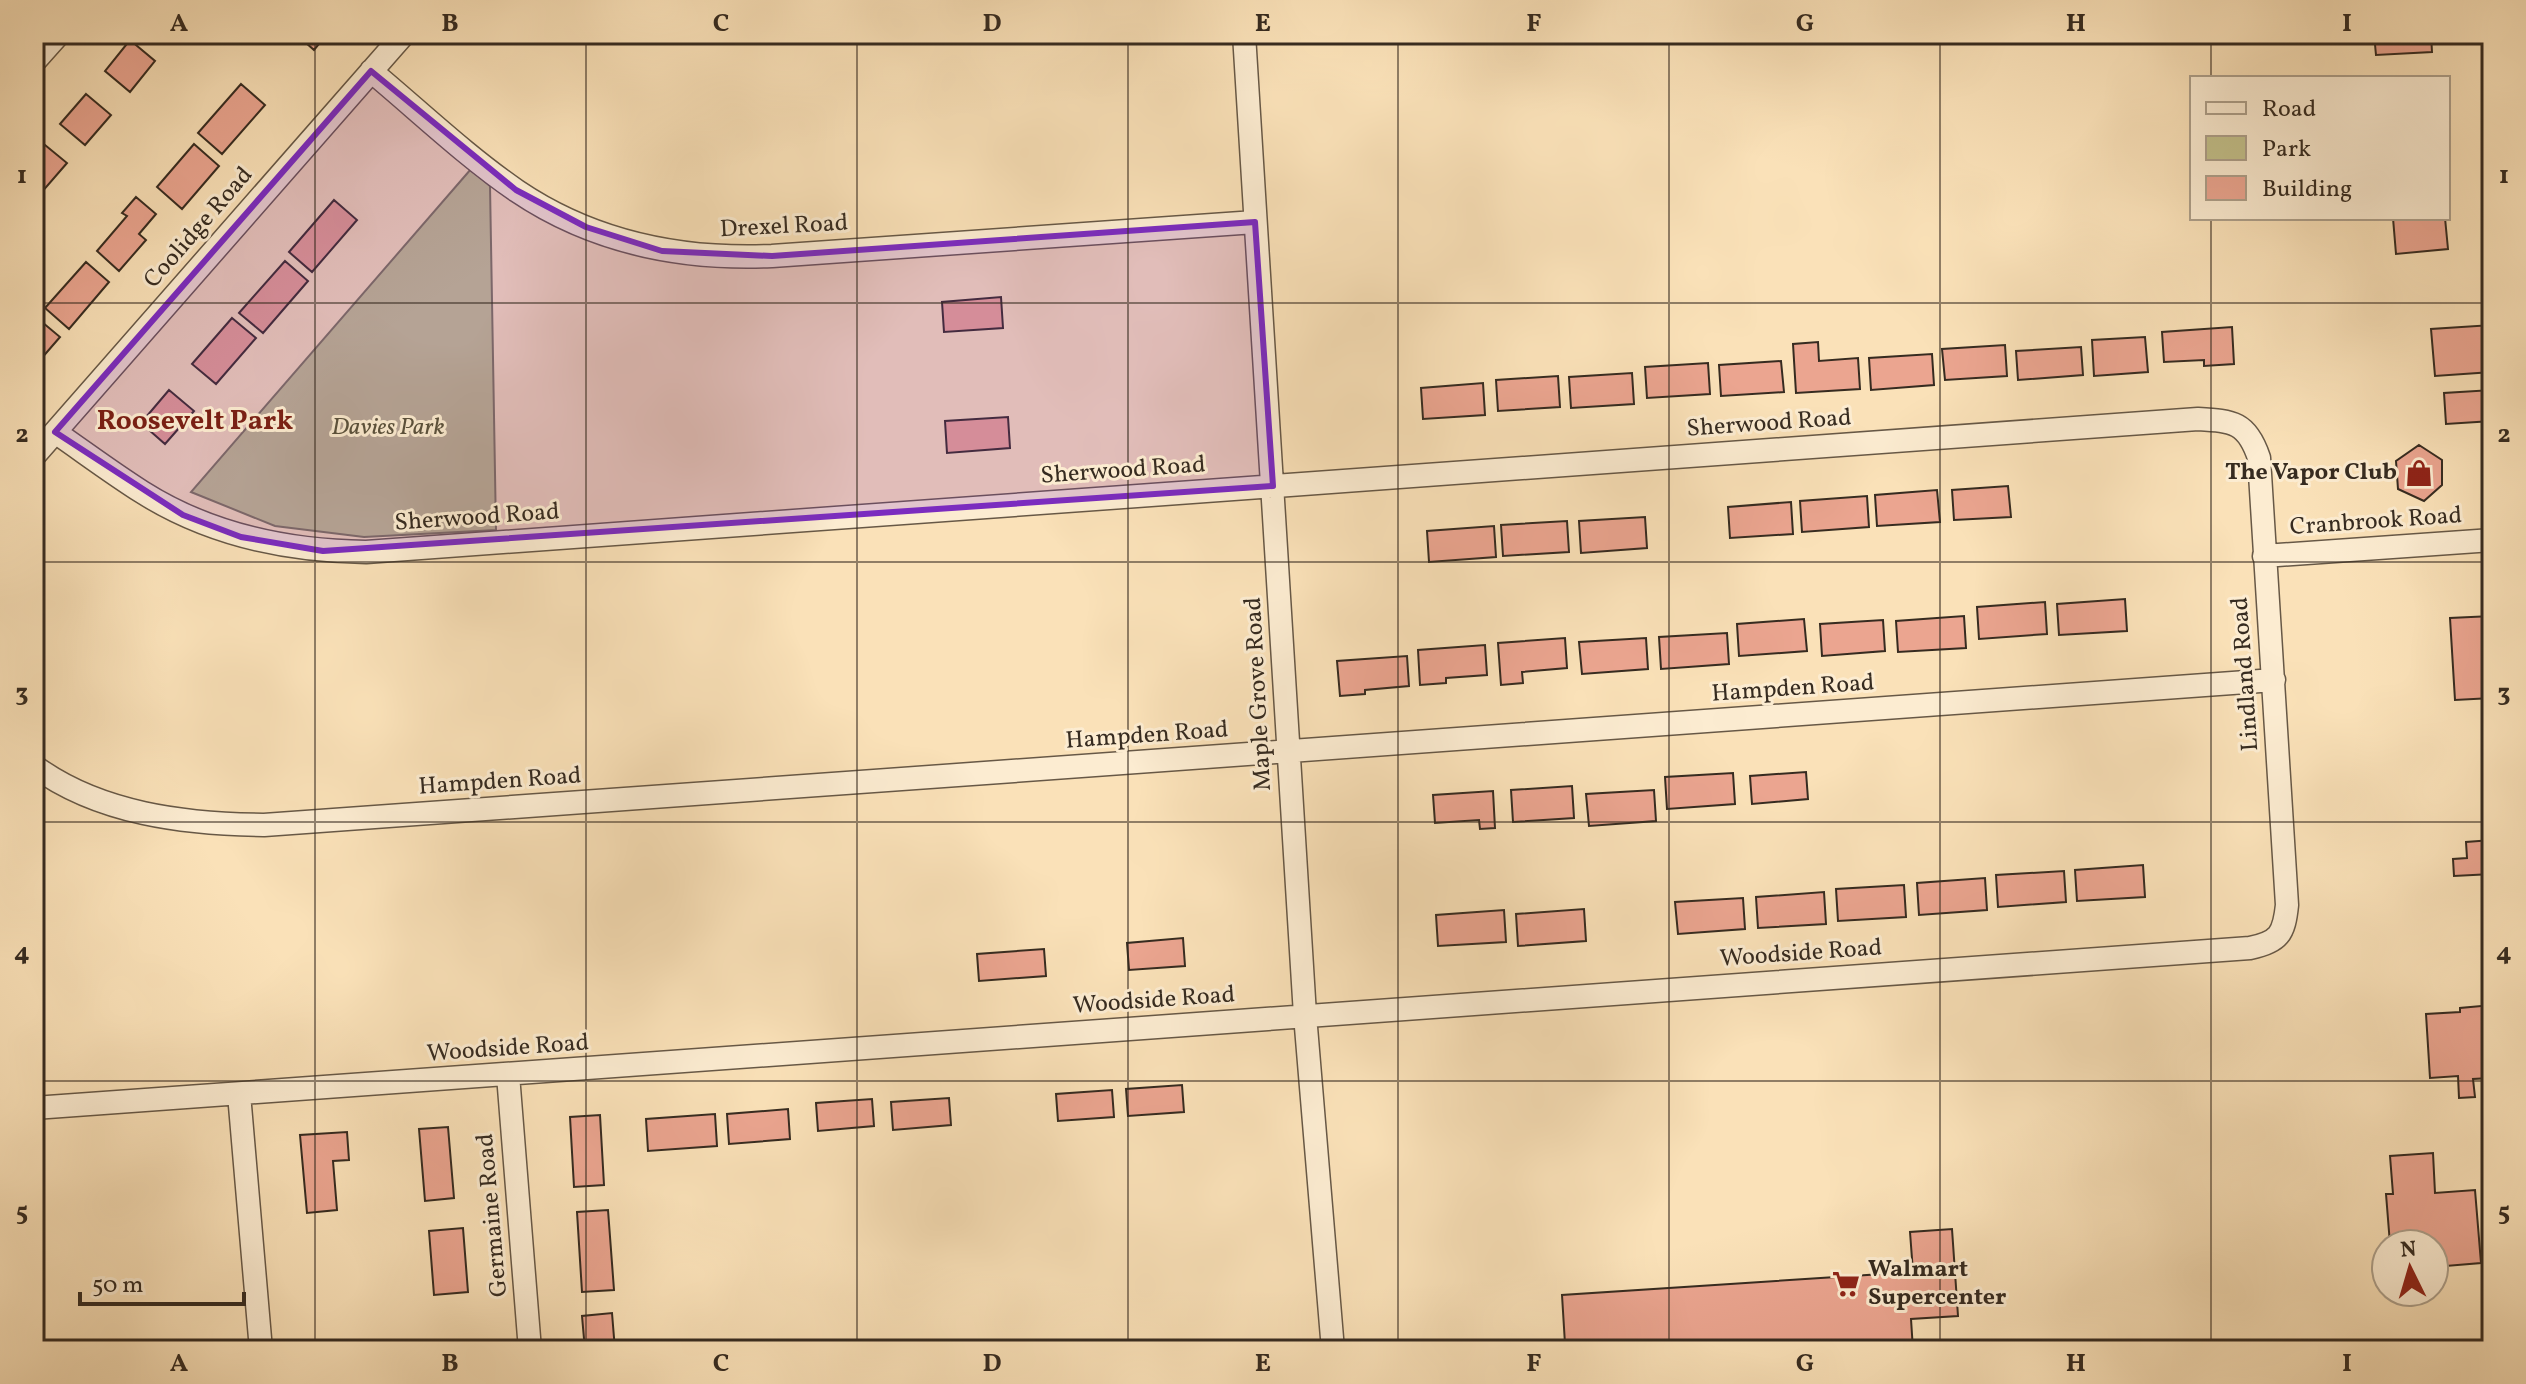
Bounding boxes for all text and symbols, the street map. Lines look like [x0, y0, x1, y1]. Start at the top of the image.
text: A [170, 6, 189, 42]
text: B [441, 6, 459, 42]
text: C [713, 6, 729, 42]
text: D [982, 6, 1002, 42]
text: E [1255, 6, 1271, 42]
text: F [1526, 6, 1542, 42]
text: G [1796, 6, 1814, 42]
text: H [2066, 6, 2086, 42]
text: I [2342, 6, 2352, 42]
legend [2190, 76, 2450, 220]
text: Road [2262, 93, 2316, 127]
text: Park [2262, 133, 2311, 167]
text: 1 [17, 158, 27, 194]
text: 1 [2499, 158, 2509, 194]
street label: Coolidge Road [136, 160, 262, 296]
text: Building [2262, 173, 2352, 207]
street label: Drexel Road [719, 207, 849, 247]
street label: Sherwood Road [1685, 401, 1853, 447]
district label: Roosevelt Park [97, 402, 293, 441]
park label: Davies Park [331, 411, 445, 445]
text: 2 [15, 417, 29, 453]
text: 2 [2497, 417, 2511, 453]
street label: Sherwood Road [1039, 448, 1207, 494]
place label: The Vapor Club [2225, 456, 2397, 490]
shop icon: The Vapor Club [2404, 458, 2434, 488]
street label: Sherwood Road [393, 495, 561, 541]
street label: Cranbrook Road [2289, 499, 2463, 545]
street label: Maple Grove Road [1237, 596, 1281, 792]
street label: Lindland Road [2224, 596, 2268, 752]
street label: Hampden Road [1710, 666, 1876, 712]
text: 3 [15, 676, 29, 712]
text: 3 [2497, 676, 2511, 712]
street label: Hampden Road [1064, 713, 1230, 759]
street label: Hampden Road [417, 759, 583, 805]
street label: Woodside Road [1719, 931, 1883, 977]
text: 4 [14, 935, 30, 971]
text: 4 [2496, 935, 2512, 971]
street label: Woodside Road [1072, 978, 1236, 1024]
street label: Woodside Road [426, 1026, 590, 1072]
street label: Germaine Road [469, 1132, 517, 1298]
text: 5 [16, 1195, 28, 1231]
text: 5 [2498, 1195, 2510, 1231]
north arrow [2370, 1228, 2450, 1308]
text: N [2399, 1234, 2418, 1267]
place label: Walmart Supercenter [1868, 1253, 2007, 1315]
scale bar [80, 1256, 244, 1306]
text: 50 m [92, 1269, 144, 1303]
supermarket icon: Walmart Supercenter [1831, 1269, 1861, 1299]
text: A [170, 1346, 189, 1382]
text: B [441, 1346, 459, 1382]
text: C [713, 1346, 729, 1382]
text: D [982, 1346, 1002, 1382]
text: E [1255, 1346, 1271, 1382]
text: F [1526, 1346, 1542, 1382]
text: G [1796, 1346, 1814, 1382]
text: H [2066, 1346, 2086, 1382]
text: I [2342, 1346, 2352, 1382]

